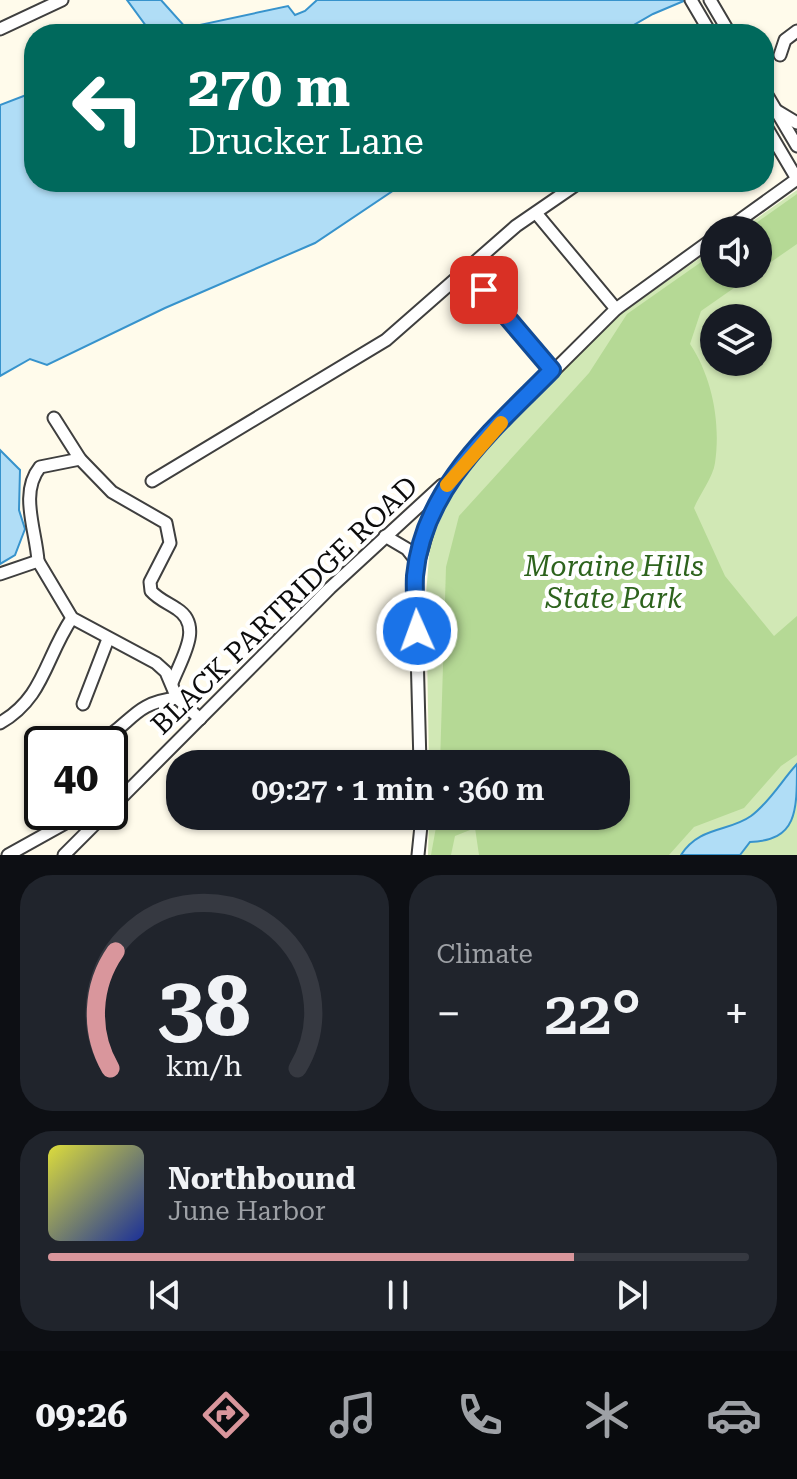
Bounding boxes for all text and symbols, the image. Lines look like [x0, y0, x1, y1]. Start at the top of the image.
text: 270 m [188, 54, 350, 120]
icon: left [56, 56, 160, 160]
text: Drucker Lane [188, 121, 424, 163]
map controls [700, 216, 772, 376]
button: sound [700, 216, 772, 288]
pin [450, 256, 518, 324]
icon: arrive [462, 268, 506, 312]
button: layers [700, 304, 772, 376]
street label: BLACK PARTRIDGE ROAD [144, 469, 424, 741]
park label: Moraine Hills State Park [523, 550, 704, 615]
position arrow [375, 589, 459, 673]
speed limit sign: 40 [24, 726, 128, 830]
text: 09:27 · 1 min · 360 m [252, 772, 544, 807]
text: Climate [437, 939, 533, 969]
text: 38 [158, 958, 251, 1055]
text: 22° [544, 978, 641, 1049]
text: − [437, 988, 461, 1040]
text: + [724, 988, 749, 1040]
text: km/h [166, 1049, 243, 1083]
text: Northbound [168, 1161, 356, 1196]
text: June Harbor [168, 1196, 326, 1226]
icon: previous [143, 1273, 187, 1317]
icon: pause [376, 1273, 420, 1317]
icon: next [610, 1273, 654, 1317]
icon: directions [198, 1387, 254, 1443]
icon: music [325, 1387, 381, 1443]
icon: phone [452, 1387, 508, 1443]
icon: climate [579, 1387, 635, 1443]
icon: car [706, 1387, 762, 1443]
text: 09:26 [35, 1394, 127, 1436]

